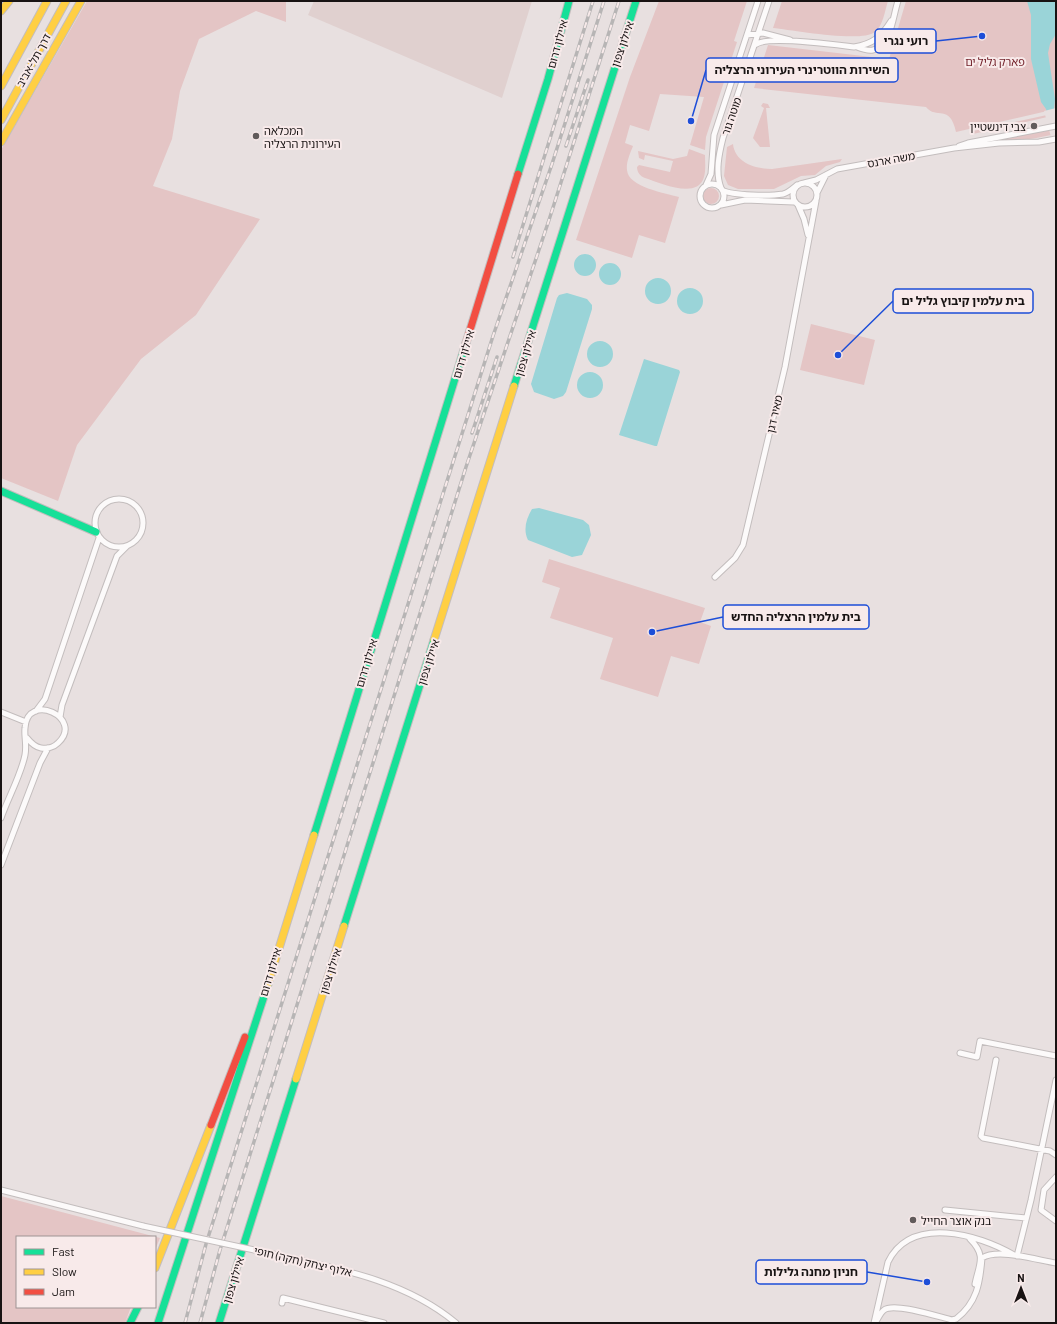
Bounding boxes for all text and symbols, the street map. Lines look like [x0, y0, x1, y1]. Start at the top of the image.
street label: איילון דרום [544, 18, 570, 70]
street label: איילון צפון [608, 19, 636, 69]
callout: רועי נגרי [875, 29, 936, 53]
street label: דרך תל-אביב [13, 31, 53, 89]
text: רועי נגרי [884, 33, 928, 47]
park label: פארק גליל ים [965, 55, 1025, 68]
callout: השירות הווטרינרי העירוני הרצליה [706, 58, 898, 82]
text: השירות הווטרינרי העירוני הרצליה [714, 62, 890, 76]
street label: מוטה גור [718, 95, 744, 137]
place label: צבי דינשטיין [970, 120, 1026, 133]
marker: צבי דינשטיין [1029, 121, 1039, 131]
place label: המכלאה העירונית הרצליה [264, 124, 341, 150]
marker: המכלאה העירונית הרצליה [251, 131, 261, 141]
street label: משה ארנס [866, 148, 916, 170]
callout: בית עלמין קיבוץ גליל ים [893, 289, 1033, 313]
text: בית עלמין קיבוץ גליל ים [901, 293, 1025, 307]
street label: איילון דרום [449, 328, 477, 380]
street label: איילון צפון [512, 328, 538, 378]
street label: מאיר דגן [763, 394, 785, 434]
callout: בית עלמין הרצליה החדש [723, 605, 869, 629]
text: בית עלמין הרצליה החדש [731, 609, 861, 623]
street label: איילון דרום [352, 637, 380, 689]
street label: איילון צפון [414, 637, 442, 687]
street label: איילון דרום [256, 946, 284, 998]
street label: איילון צפון [316, 946, 344, 996]
place label: בנק אוצר החייל [921, 1214, 991, 1227]
marker: בנק אוצר החייל [908, 1215, 918, 1225]
legend [16, 1236, 156, 1308]
street label: אלוף יצחק (חקה) חופי [253, 1243, 353, 1279]
text: Fast [52, 1244, 75, 1258]
street label: איילון צפון [220, 1255, 246, 1305]
callout: חניון מחנה גלילות [756, 1260, 867, 1284]
text: Slow [52, 1264, 77, 1278]
text: חניון מחנה גלילות [764, 1264, 858, 1278]
north arrow [1001, 1268, 1041, 1308]
text: N [1017, 1271, 1025, 1284]
text: Jam [52, 1284, 75, 1298]

